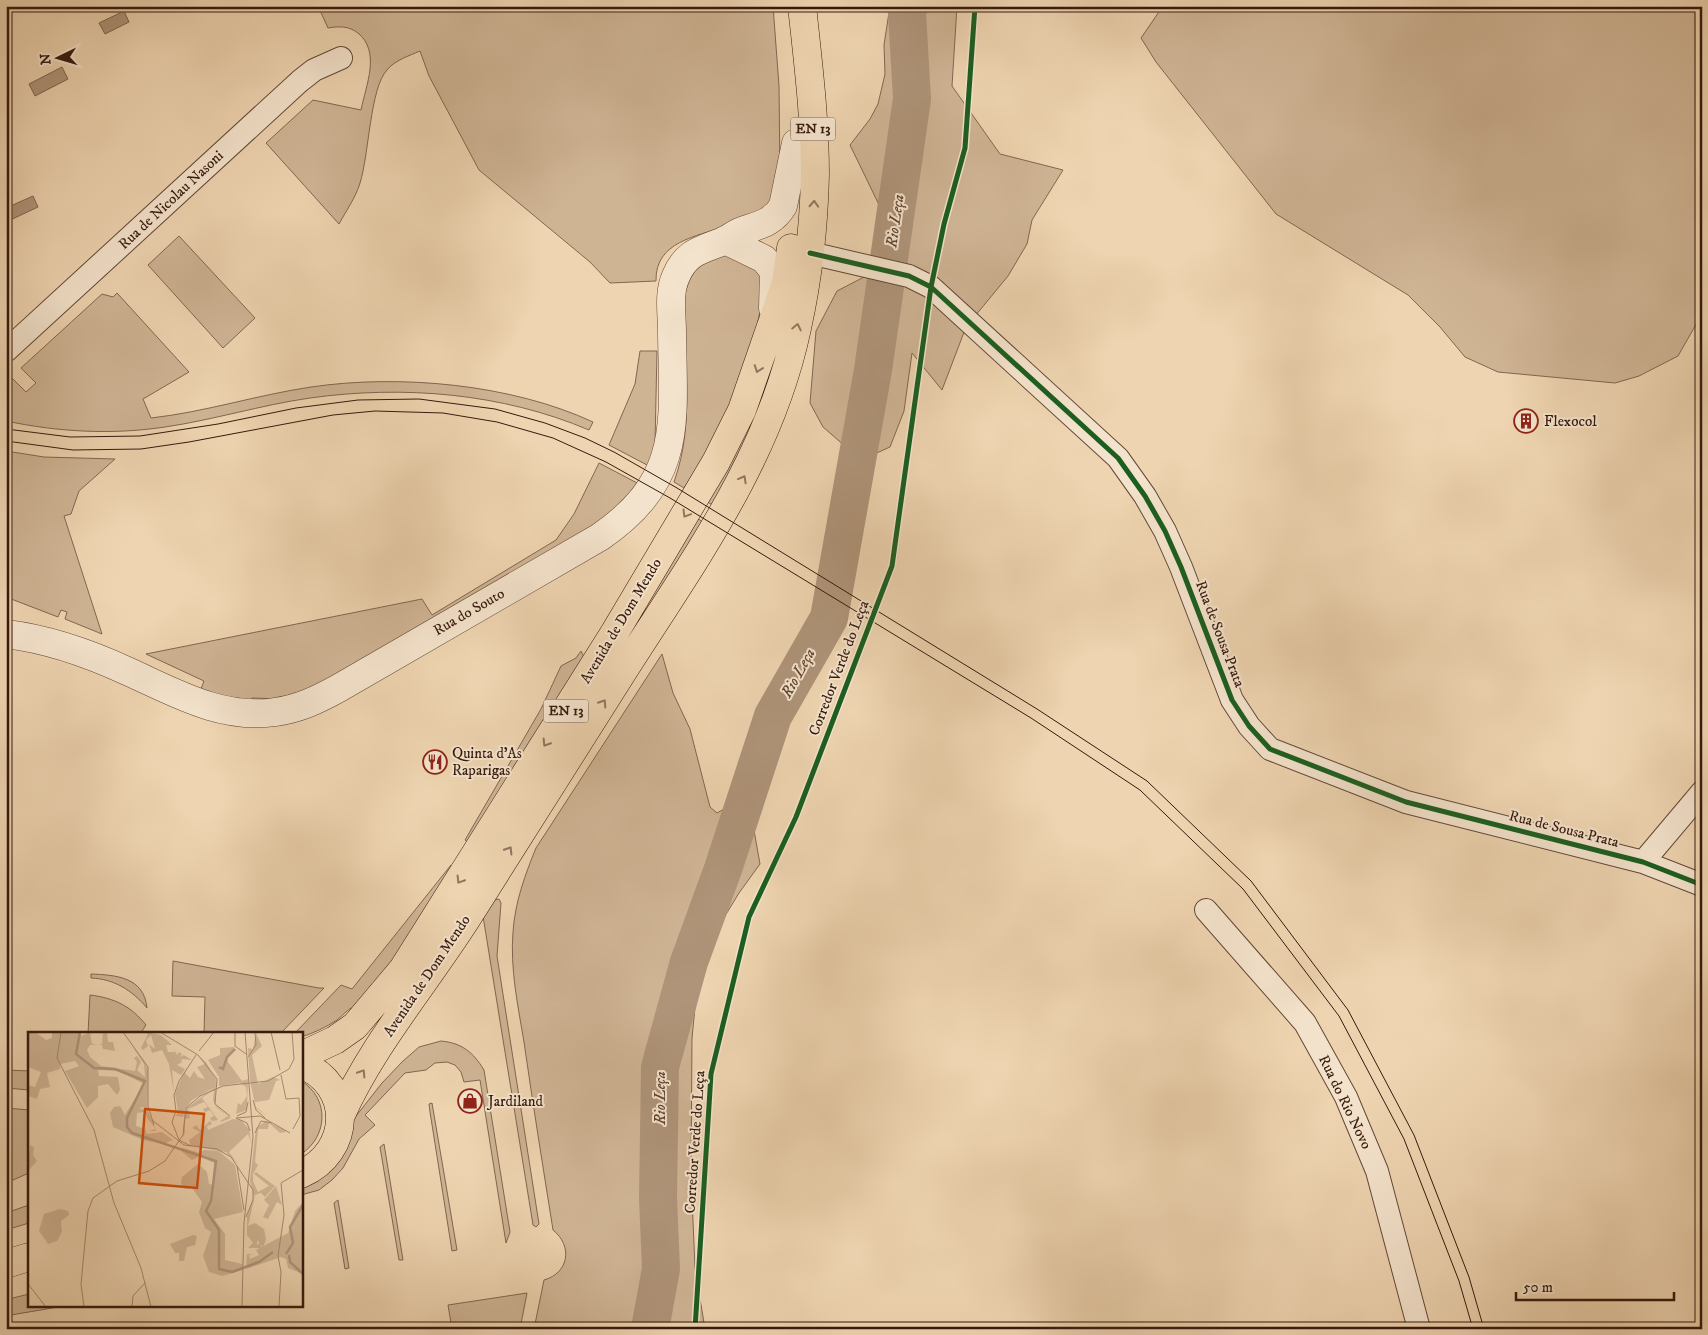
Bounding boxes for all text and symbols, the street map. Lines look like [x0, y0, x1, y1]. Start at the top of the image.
north arrow [32, 32, 82, 82]
text: N [37, 52, 56, 66]
road number: EN 13 [790, 118, 836, 140]
street label: Rua de Nicolau Nasoni [114, 146, 228, 254]
water label: Rio Leça [881, 193, 909, 250]
one-way arrow [808, 200, 819, 208]
one-way arrow [791, 322, 802, 331]
one-way arrow [754, 364, 764, 373]
building icon: Flexocol [1513, 408, 1539, 434]
place label: Flexocol [1544, 412, 1597, 431]
one-way arrow [737, 476, 747, 485]
one-way arrow [682, 509, 692, 518]
street label: Avenida de Dom Mendo [576, 555, 666, 687]
street label: Rua de Sousa Prata [1191, 578, 1249, 691]
street label: Rua do Souto [430, 584, 508, 640]
street label: Corredor Verde do Leça [804, 597, 874, 738]
water label: Rio Leça [776, 645, 820, 702]
road number: EN 13 [544, 699, 588, 722]
one-way arrow [597, 699, 606, 709]
one-way arrow [543, 737, 552, 746]
place label: Quinta d'As Raparigas [452, 744, 522, 780]
restaurant icon: Quinta d'As Raparigas [422, 749, 448, 775]
street label: Rua de Sousa Prata [1507, 806, 1622, 852]
one-way arrow [503, 846, 512, 856]
one-way arrow [457, 875, 466, 884]
street label: Avenida de Dom Mendo [379, 911, 475, 1041]
inset map [28, 1032, 302, 1308]
street label: Rua do Rio Novo [1314, 1052, 1376, 1152]
street label: Corredor Verde do Leça [681, 1069, 710, 1214]
one-way arrow [356, 1070, 366, 1079]
water label: Rio Leça [650, 1071, 670, 1126]
shop icon: Jardiland [457, 1088, 483, 1114]
place label: Jardiland [486, 1092, 544, 1111]
scale bar [1516, 1270, 1673, 1302]
text: 50 m [1523, 1278, 1553, 1297]

